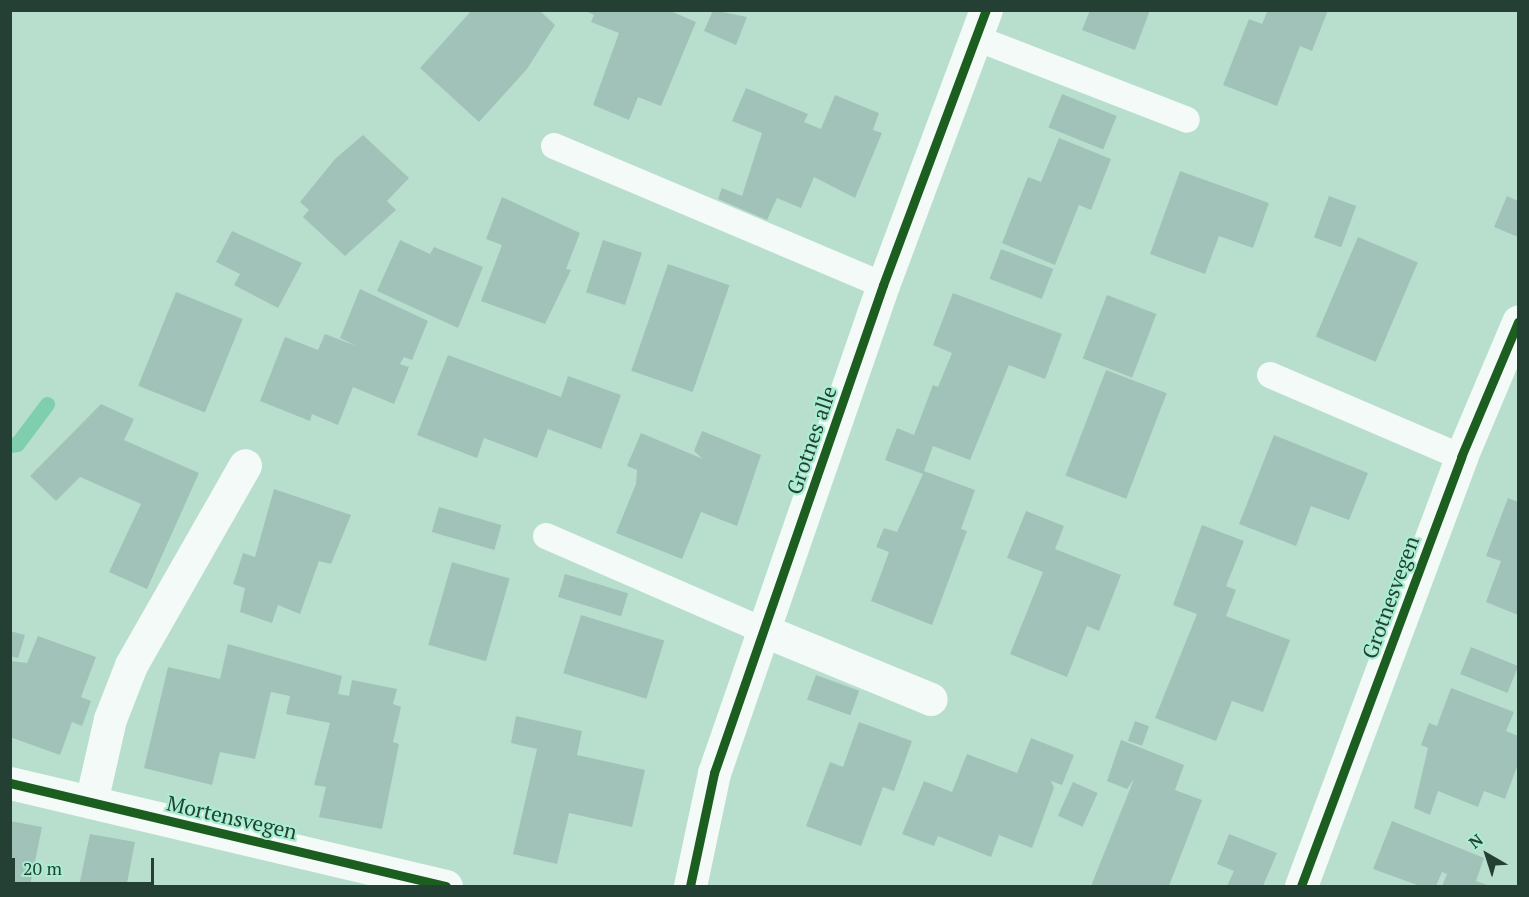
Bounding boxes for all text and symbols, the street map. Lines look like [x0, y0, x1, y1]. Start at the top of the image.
street label: Grotnes alle [781, 383, 841, 497]
street label: Grotnesvegen [1356, 532, 1424, 662]
street label: Mortensvegen [165, 790, 299, 844]
north arrow [1457, 825, 1517, 885]
text: N [1464, 829, 1487, 853]
scale bar [15, 846, 158, 884]
text: 20 m [23, 856, 62, 880]

